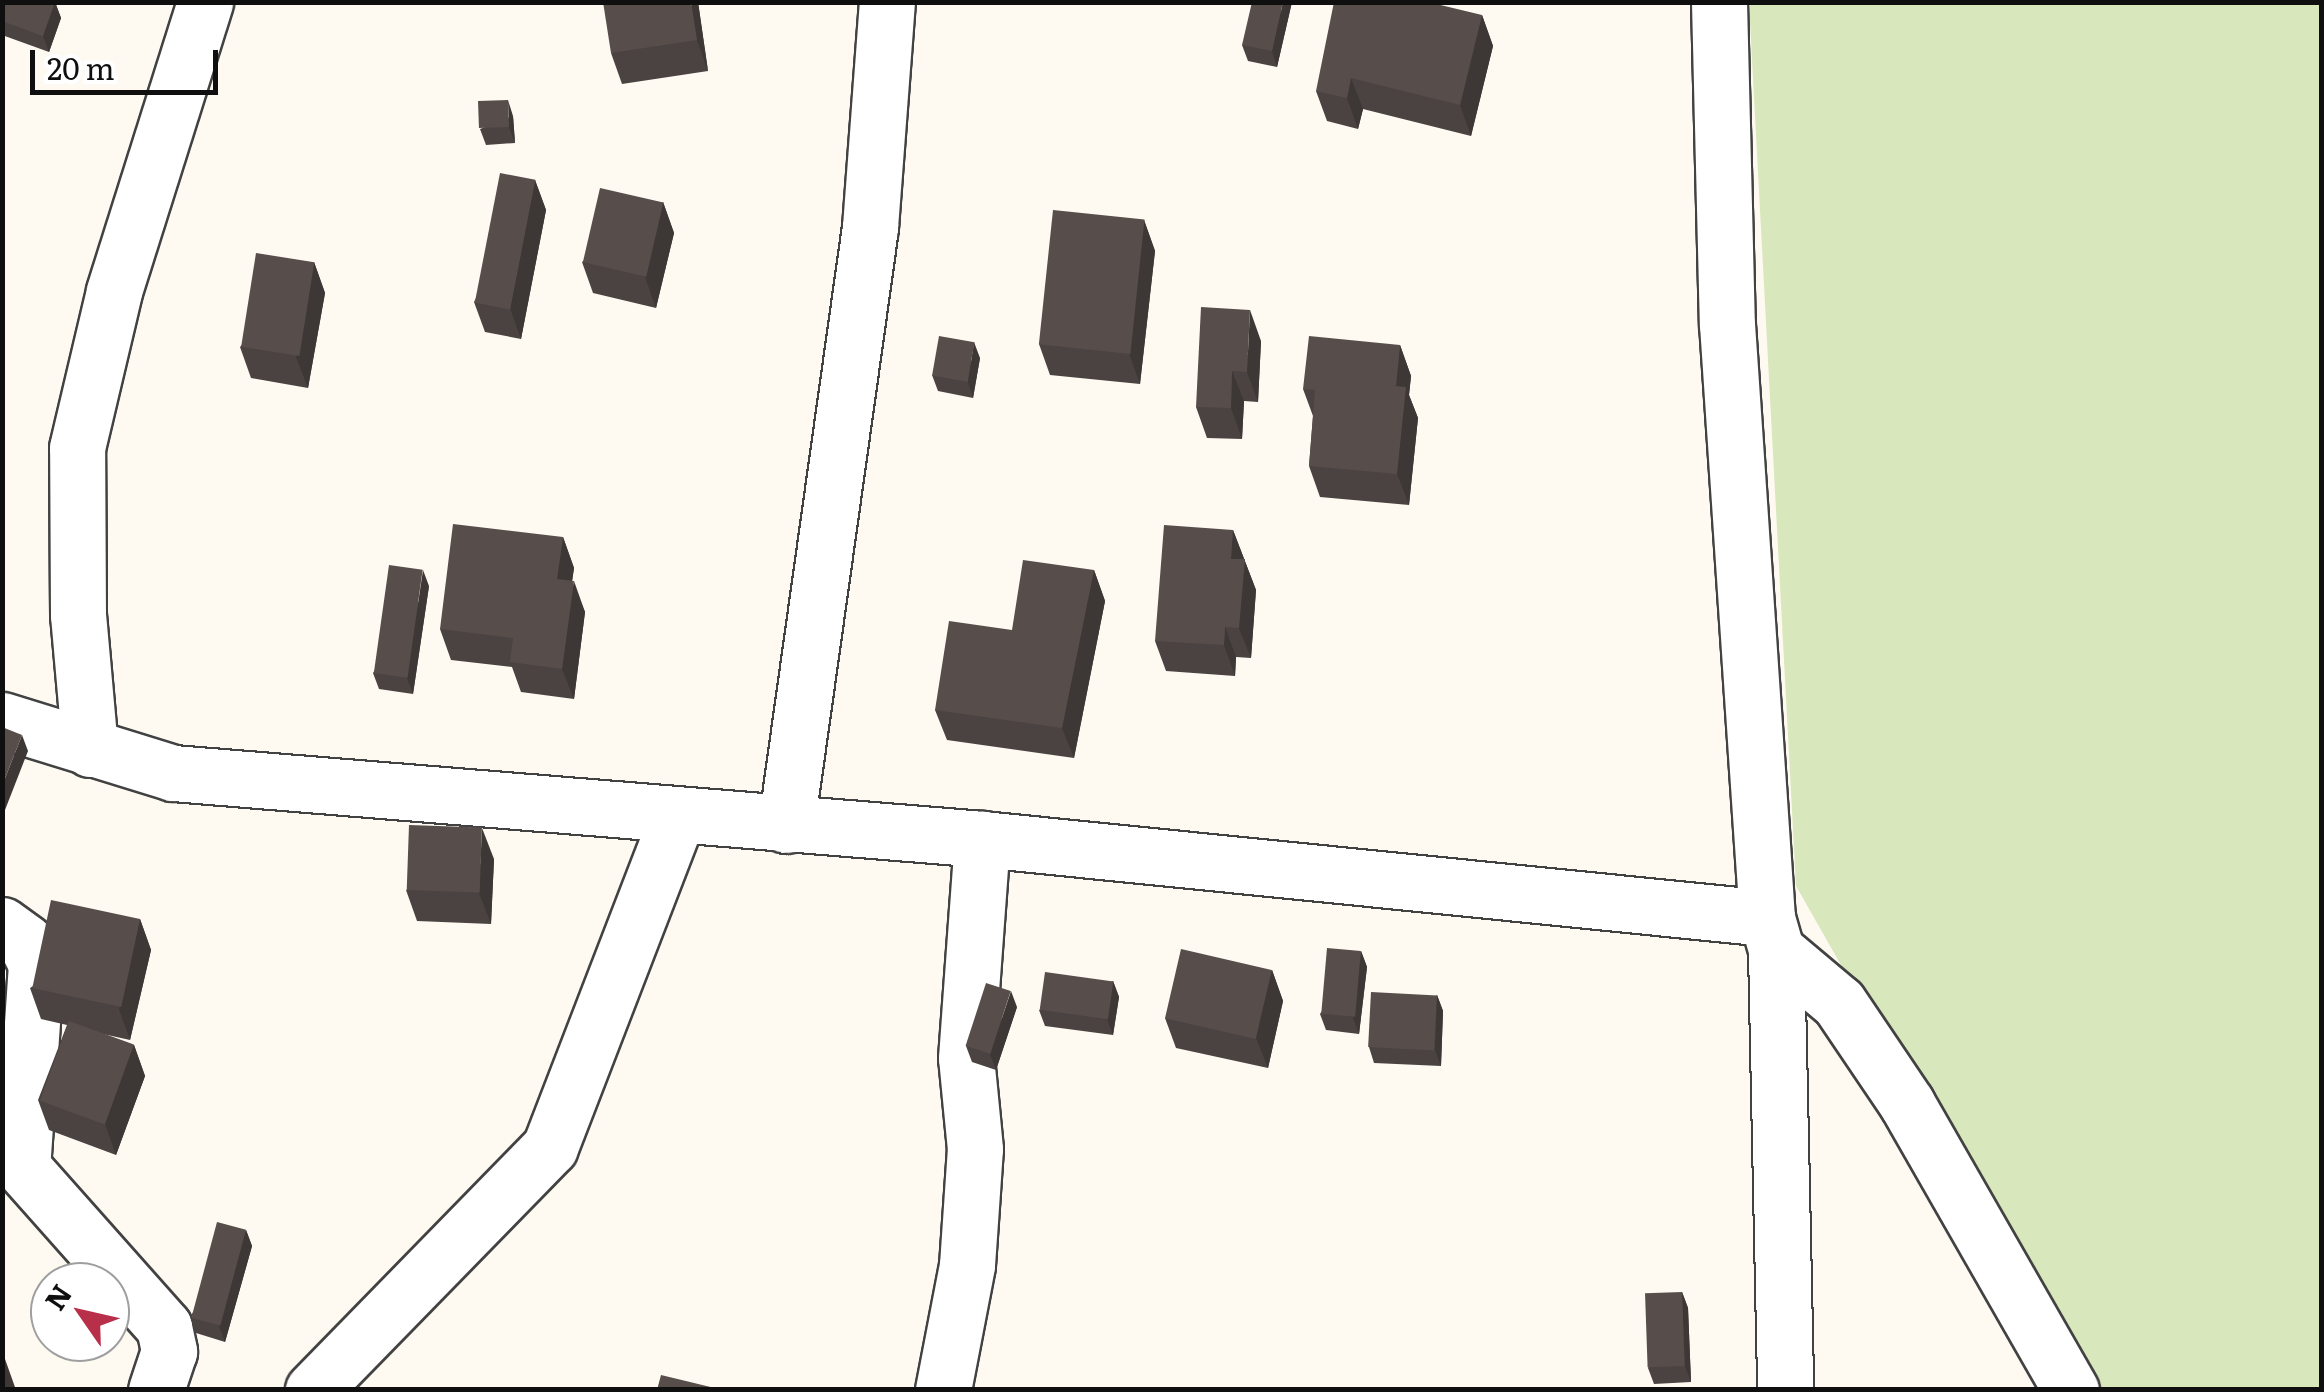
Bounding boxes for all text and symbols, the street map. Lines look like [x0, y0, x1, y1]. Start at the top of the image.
scale bar [35, 30, 222, 92]
text: 20 m [47, 45, 115, 89]
north arrow [30, 1262, 130, 1362]
text: N [33, 1275, 81, 1318]

